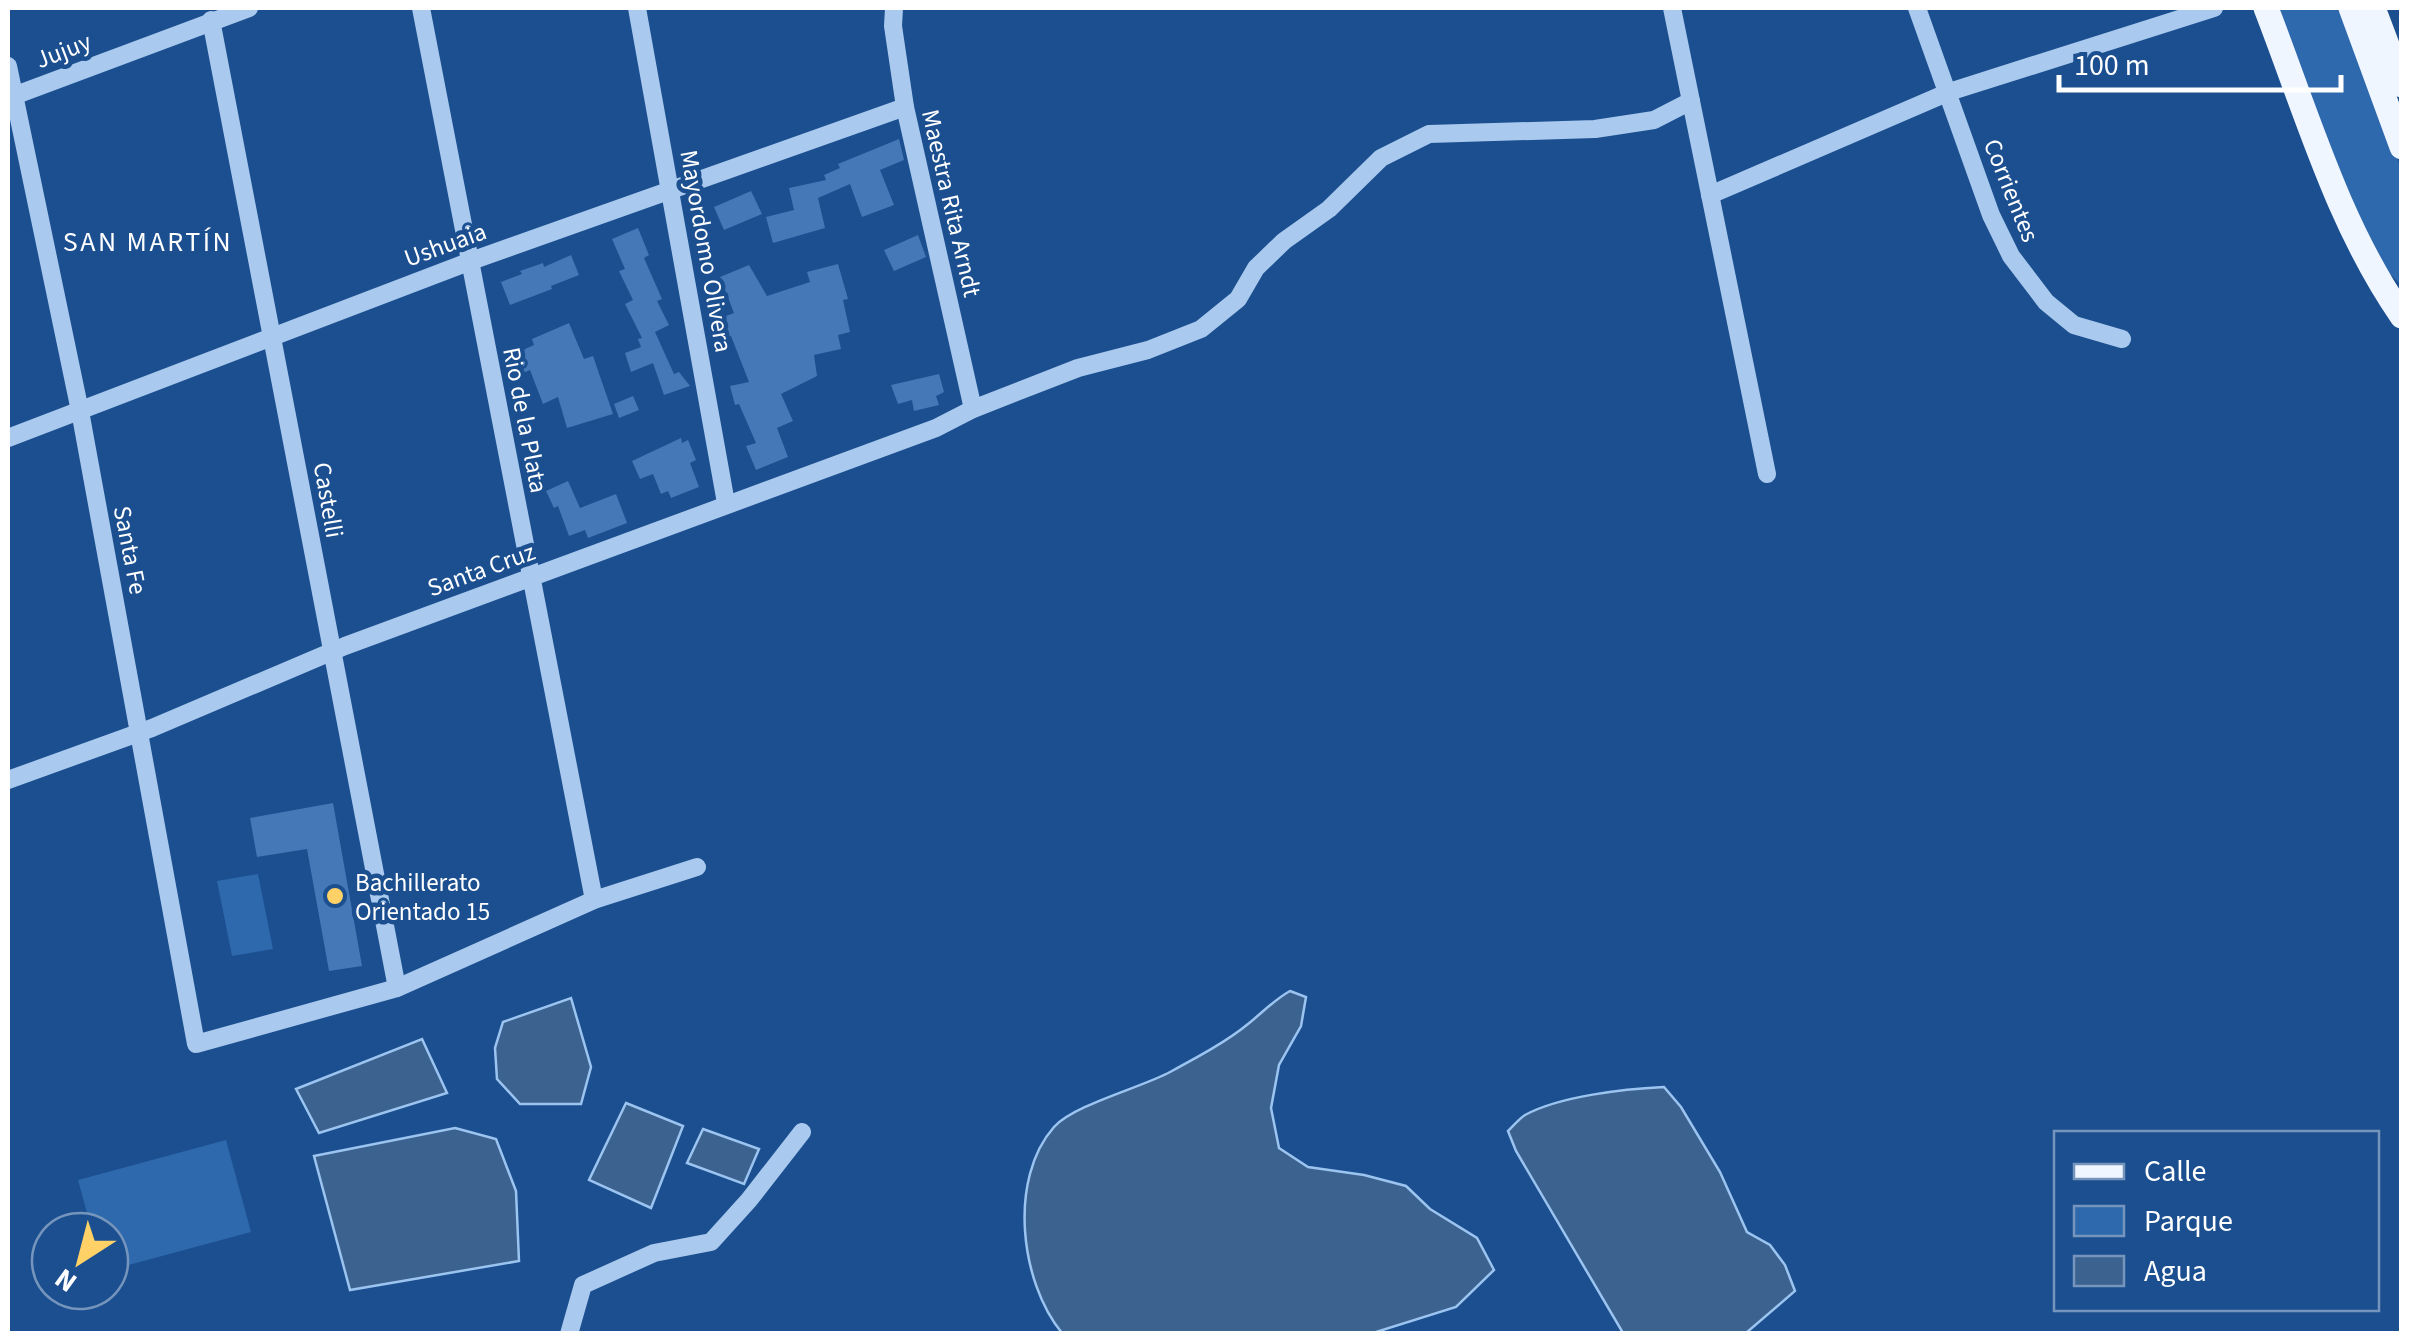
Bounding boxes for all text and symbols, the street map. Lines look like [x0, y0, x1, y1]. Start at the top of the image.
street label: Jujuy [30, 24, 97, 78]
scale bar [2059, 30, 2342, 92]
text: 100 m [2074, 44, 2150, 87]
street label: Maestra Rita Arndt [912, 106, 990, 301]
street label: Corrientes [1974, 133, 2048, 247]
street label: Mayordomo Olivera [671, 147, 742, 355]
street label: Ushuaia [399, 213, 491, 276]
district label: SAN MARTÍN [63, 222, 233, 262]
street label: Rio de la Plata [493, 344, 557, 496]
street label: Castelli [304, 459, 352, 541]
street label: Santa Fe [104, 503, 156, 598]
street label: Santa Cruz [422, 534, 540, 606]
place label: Bachillerato Orientado 15 [355, 865, 490, 930]
marker: Bachillerato Orientado 15 [324, 885, 346, 907]
legend [2054, 1131, 2379, 1311]
text: Calle [2144, 1150, 2206, 1193]
text: Parque [2144, 1200, 2233, 1243]
north arrow [30, 1211, 130, 1311]
text: Agua [2144, 1250, 2207, 1293]
text: N [47, 1259, 85, 1302]

